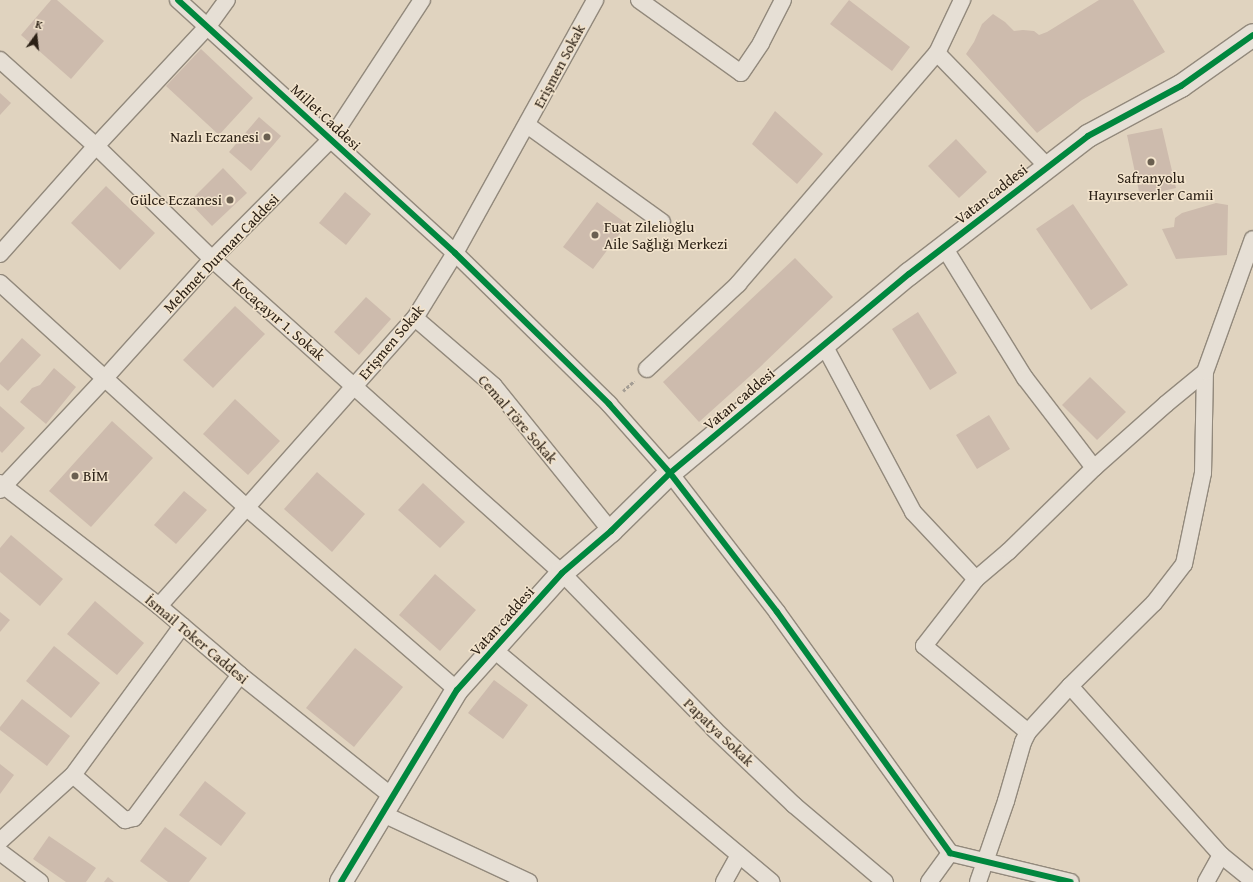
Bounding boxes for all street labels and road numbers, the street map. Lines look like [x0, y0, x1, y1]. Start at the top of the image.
street label: Erişmen Sokak [529, 21, 589, 111]
street label: Millet Caddesi [287, 80, 365, 154]
street label: Vatan caddesi [951, 160, 1031, 228]
street label: Mehmet Durman Caddesi [159, 190, 283, 316]
street label: Kocaçayır 1. Sokak [229, 274, 329, 364]
street label: Erişmen Sokak [354, 301, 428, 383]
street label: Vatan caddesi [700, 364, 778, 434]
street label: Cemal Töre Sokak [475, 371, 561, 467]
street label: Vatan caddesi [466, 583, 538, 659]
street label: İsmail Toker Caddesi [142, 591, 252, 687]
street label: Papatya Sokak [680, 694, 758, 770]

